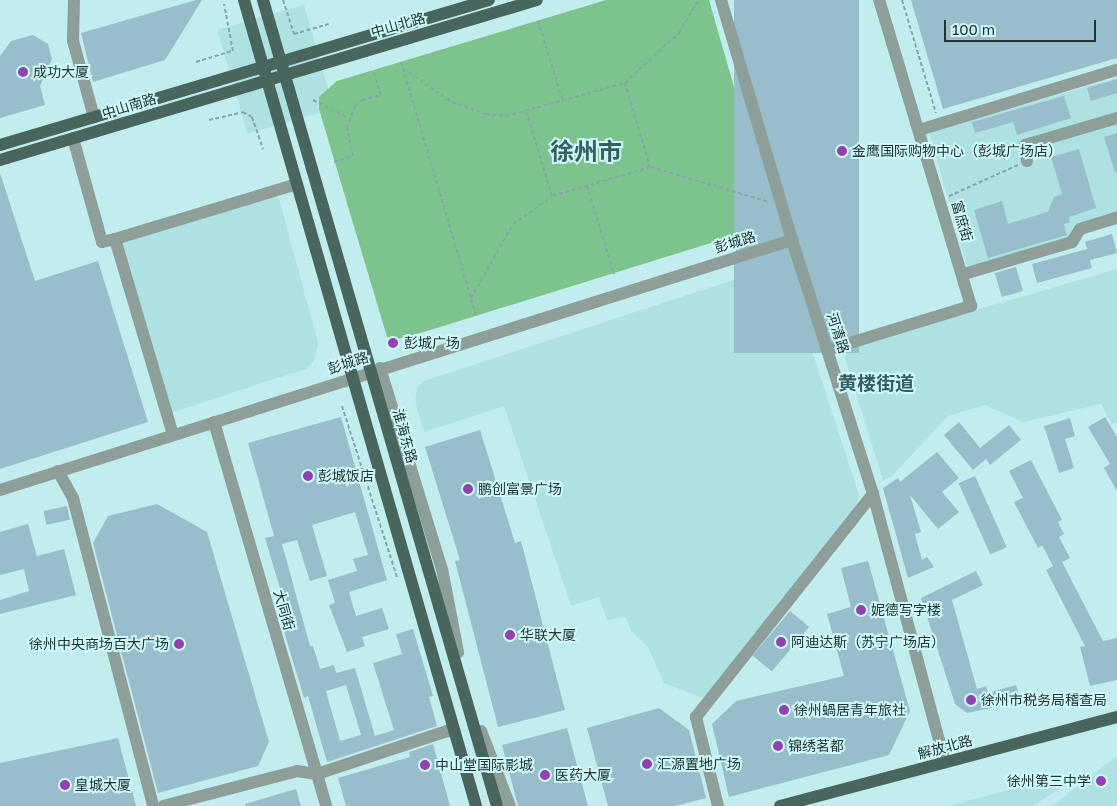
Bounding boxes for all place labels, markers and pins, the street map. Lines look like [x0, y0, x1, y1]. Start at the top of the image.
place label: 成功大厦 [33, 64, 89, 80]
marker: 成功大厦 [17, 66, 29, 78]
place label: 金鹰国际购物中心（彭城广场店） [852, 143, 1062, 159]
marker: 金鹰国际购物中心（彭城广场店） [836, 145, 848, 157]
place label: 彭城广场 [404, 335, 460, 351]
marker: 彭城广场 [386, 336, 400, 350]
place label: 彭城饭店 [318, 468, 374, 484]
marker: 彭城饭店 [302, 470, 314, 482]
place label: 鹏创富景广场 [478, 481, 562, 497]
marker: 鹏创富景广场 [462, 483, 474, 495]
place label: 妮德写字楼 [871, 602, 941, 618]
marker: 妮德写字楼 [855, 604, 867, 616]
place label: 华联大厦 [520, 627, 576, 643]
marker: 华联大厦 [504, 629, 516, 641]
place label: 阿迪达斯（苏宁广场店） [791, 634, 945, 650]
place label: 徐州中央商场百大广场 [29, 636, 169, 652]
marker: 阿迪达斯（苏宁广场店） [775, 636, 787, 648]
marker: 徐州中央商场百大广场 [173, 638, 185, 650]
place label: 徐州市税务局稽查局 [981, 692, 1107, 708]
marker: 徐州市税务局稽查局 [965, 694, 977, 706]
place label: 徐州蝸居青年旅社 [794, 702, 906, 718]
marker: 徐州蝸居青年旅社 [778, 704, 790, 716]
place label: 锦绣茗都 [788, 738, 844, 754]
marker: 锦绣茗都 [772, 740, 784, 752]
place label: 汇源置地广场 [657, 756, 741, 772]
place label: 中山堂国际影城 [435, 757, 533, 773]
marker: 汇源置地广场 [641, 758, 653, 770]
marker: 中山堂国际影城 [419, 759, 431, 771]
place label: 医药大厦 [555, 767, 611, 783]
marker: 医药大厦 [539, 769, 551, 781]
place label: 徐州第三中学 [1007, 773, 1091, 789]
marker: 徐州第三中学 [1095, 775, 1107, 787]
place label: 皇城大厦 [75, 777, 131, 793]
marker: 皇城大厦 [59, 779, 71, 791]

